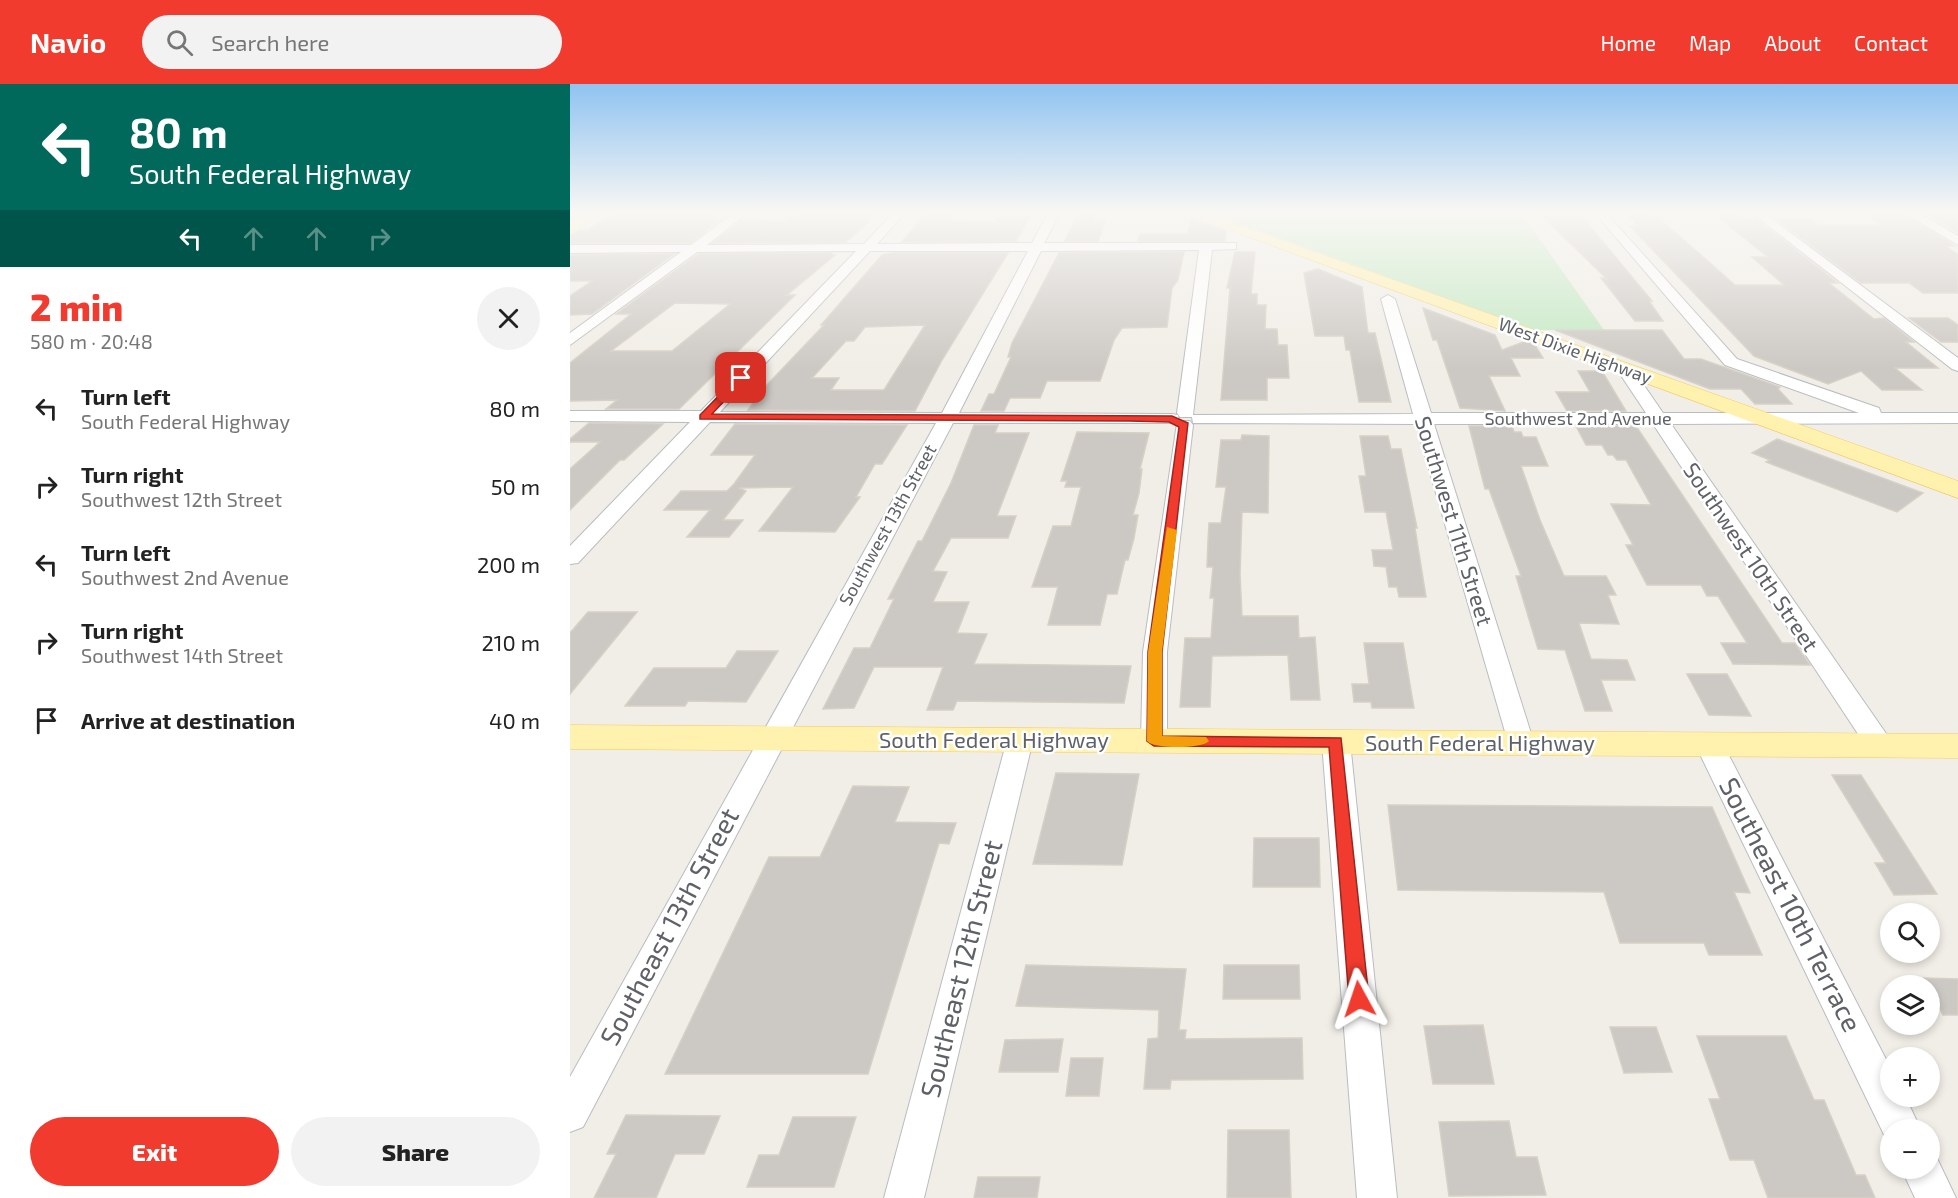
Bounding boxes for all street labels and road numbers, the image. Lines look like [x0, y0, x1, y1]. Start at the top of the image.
street label: West Dixie Highway [1496, 312, 1656, 388]
street label: Southwest 2nd Avenue [1484, 407, 1672, 429]
street label: Southwest 11th Street [1411, 413, 1499, 629]
street label: Southwest 13th Street [834, 440, 941, 609]
street label: Southwest 10th Street [1679, 457, 1825, 656]
street label: South Federal Highway [879, 726, 1109, 752]
street label: South Federal Highway [1365, 729, 1595, 755]
street label: Southeast 10th Terrace [1714, 772, 1870, 1036]
street label: Southeast 13th Street [592, 802, 744, 1050]
street label: Southeast 12th Street [913, 836, 1008, 1101]

